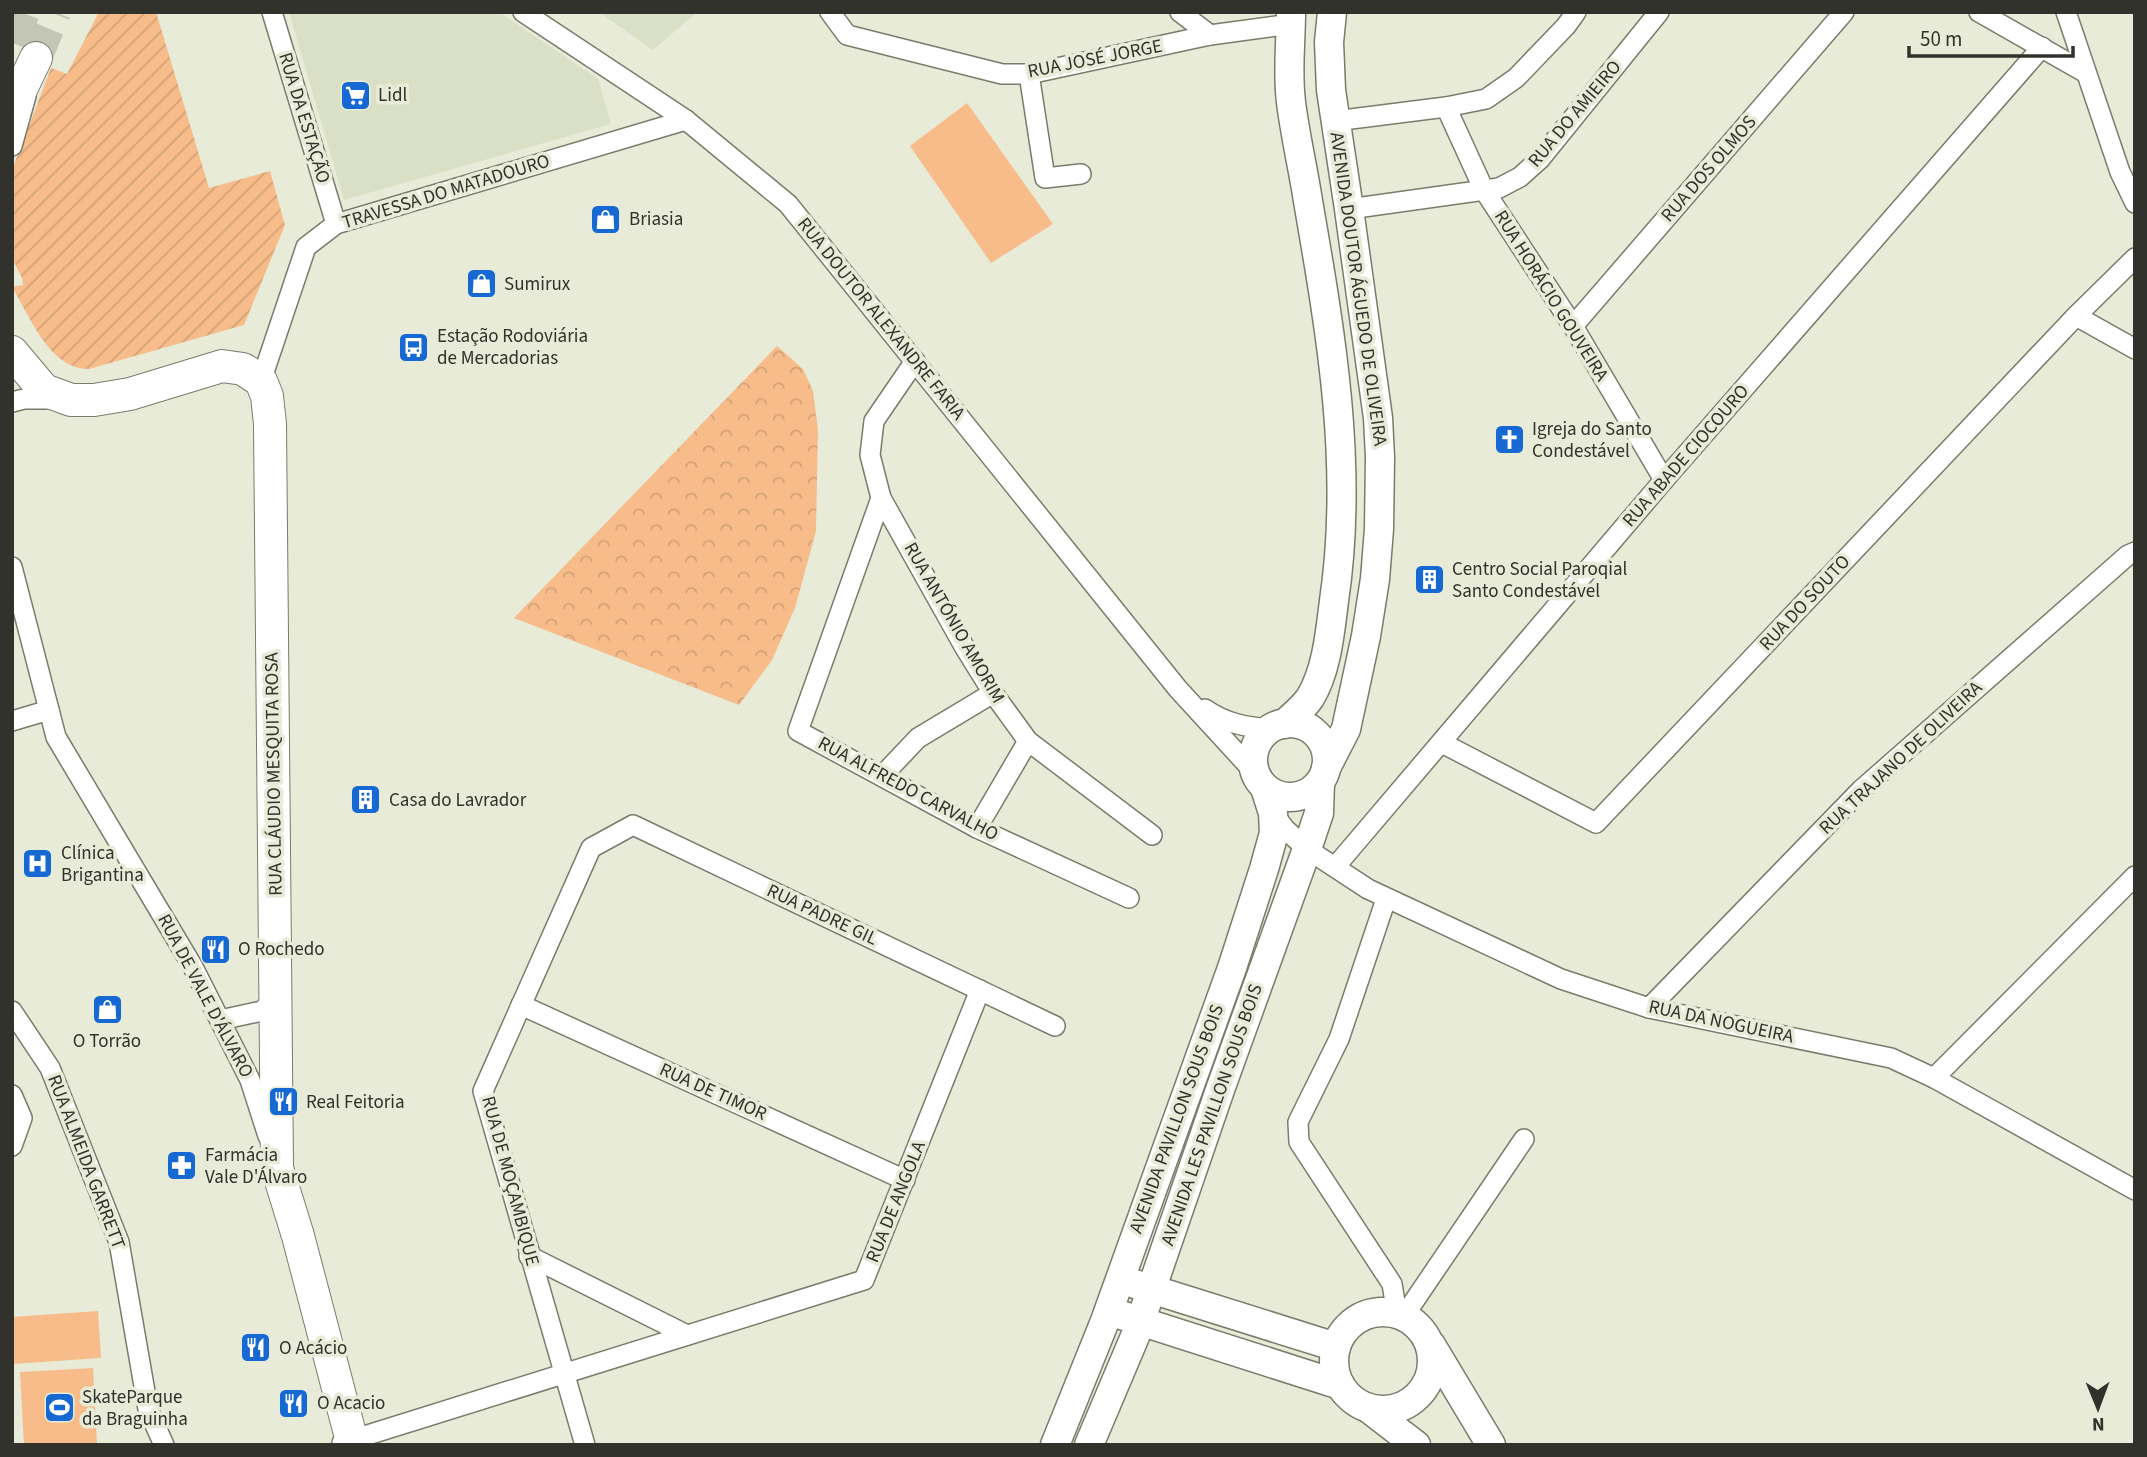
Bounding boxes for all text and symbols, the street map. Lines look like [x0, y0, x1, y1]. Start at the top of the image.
scale bar [1909, 14, 2074, 58]
text: 50 m [1920, 24, 1962, 54]
street label: RUA JOSÉ JORGE [1025, 33, 1165, 85]
street label: RUA DA ESTAÇÃO [271, 49, 337, 187]
street label: RUA DO AMIEIRO [1522, 55, 1628, 173]
supermarket icon: Lidl [338, 78, 372, 112]
place label: Lidl [378, 82, 407, 109]
street label: RUA DOS OLMOS [1655, 110, 1763, 228]
street label: AVENIDA DOUTOR ÁGUEDO DE OLIVEIRA [1323, 130, 1394, 448]
street label: TRAVESSA DO MATADOURO [339, 148, 553, 236]
shop icon: Briasia [589, 202, 623, 236]
street label: RUA HORÁCIO GOUVEIRA [1487, 205, 1615, 387]
place label: Briasia [629, 206, 683, 233]
street label: RUA DOUTOR ALEXANDRE FARIA [791, 212, 972, 427]
shop icon: Sumirux [464, 267, 498, 301]
place label: Sumirux [504, 271, 571, 298]
place label: Estação Rodoviária de Mercadorias [437, 323, 588, 372]
bus stop icon: Estação Rodoviária de Mercadorias [397, 330, 431, 364]
street label: RUA ABADE CIOCOURO [1616, 379, 1756, 533]
place label: Igreja do Santo Condestável [1532, 416, 1652, 465]
church icon: Igreja do Santo Condestável [1492, 423, 1526, 457]
street label: RUA ANTÓNIO AMORIM [897, 537, 1011, 709]
street label: RUA DO SOUTO [1753, 549, 1857, 657]
place label: Centro Social Paroqial Santo Condestável [1452, 556, 1628, 605]
building icon: Centro Social Paroqial Santo Condestável [1412, 563, 1446, 597]
street label: RUA CLÁUDIO MESQUITA ROSA [258, 651, 290, 896]
street label: RUA TRAJANO DE OLIVEIRA [1813, 675, 1989, 841]
street label: RUA ALFREDO CARVALHO [813, 730, 1003, 848]
building icon: Casa do Lavrador [349, 783, 383, 817]
place label: Casa do Lavrador [389, 787, 527, 814]
place label: Clínica Brigantina [61, 840, 144, 889]
hospital icon: Clínica Brigantina [21, 847, 55, 881]
street label: RUA PADRE GIL [762, 878, 882, 952]
street label: RUA DE VALE D'ÁLVARO [150, 909, 260, 1083]
restaurant icon: O Rochedo [198, 932, 232, 966]
place label: O Rochedo [238, 936, 325, 963]
street label: AVENIDA LES PAVILLON SOUS BOIS [1154, 981, 1270, 1249]
shop icon: O Torrão [90, 993, 124, 1027]
street label: RUA DA NOGUEIRA [1646, 993, 1797, 1051]
street label: AVENIDA PAVILLON SOUS BOIS [1123, 1001, 1231, 1237]
place label: O Torrão [73, 1028, 141, 1055]
street label: RUA DE TIMOR [655, 1056, 771, 1128]
street label: RUA ALMEIDA GARRETT [40, 1071, 132, 1253]
restaurant icon: Real Feitoria [266, 1085, 300, 1119]
place label: Real Feitoria [306, 1089, 405, 1116]
street label: RUA DE MOÇAMBIQUE [474, 1093, 546, 1269]
street label: RUA DE ANGOLA [859, 1137, 933, 1267]
place label: Farmácia Vale D'Álvaro [205, 1142, 307, 1191]
pharmacy icon: Farmácia Vale D'Álvaro [165, 1149, 199, 1183]
restaurant icon: O Acácio [239, 1331, 273, 1365]
place label: O Acácio [279, 1335, 347, 1362]
north arrow [2063, 1373, 2133, 1443]
place label: SkateParque da Braguinha [82, 1384, 188, 1433]
restaurant icon: O Acacio [277, 1386, 311, 1420]
place label: O Acacio [317, 1390, 385, 1417]
sports icon: SkateParque da Braguinha [42, 1391, 76, 1425]
text: N [2092, 1410, 2105, 1437]

